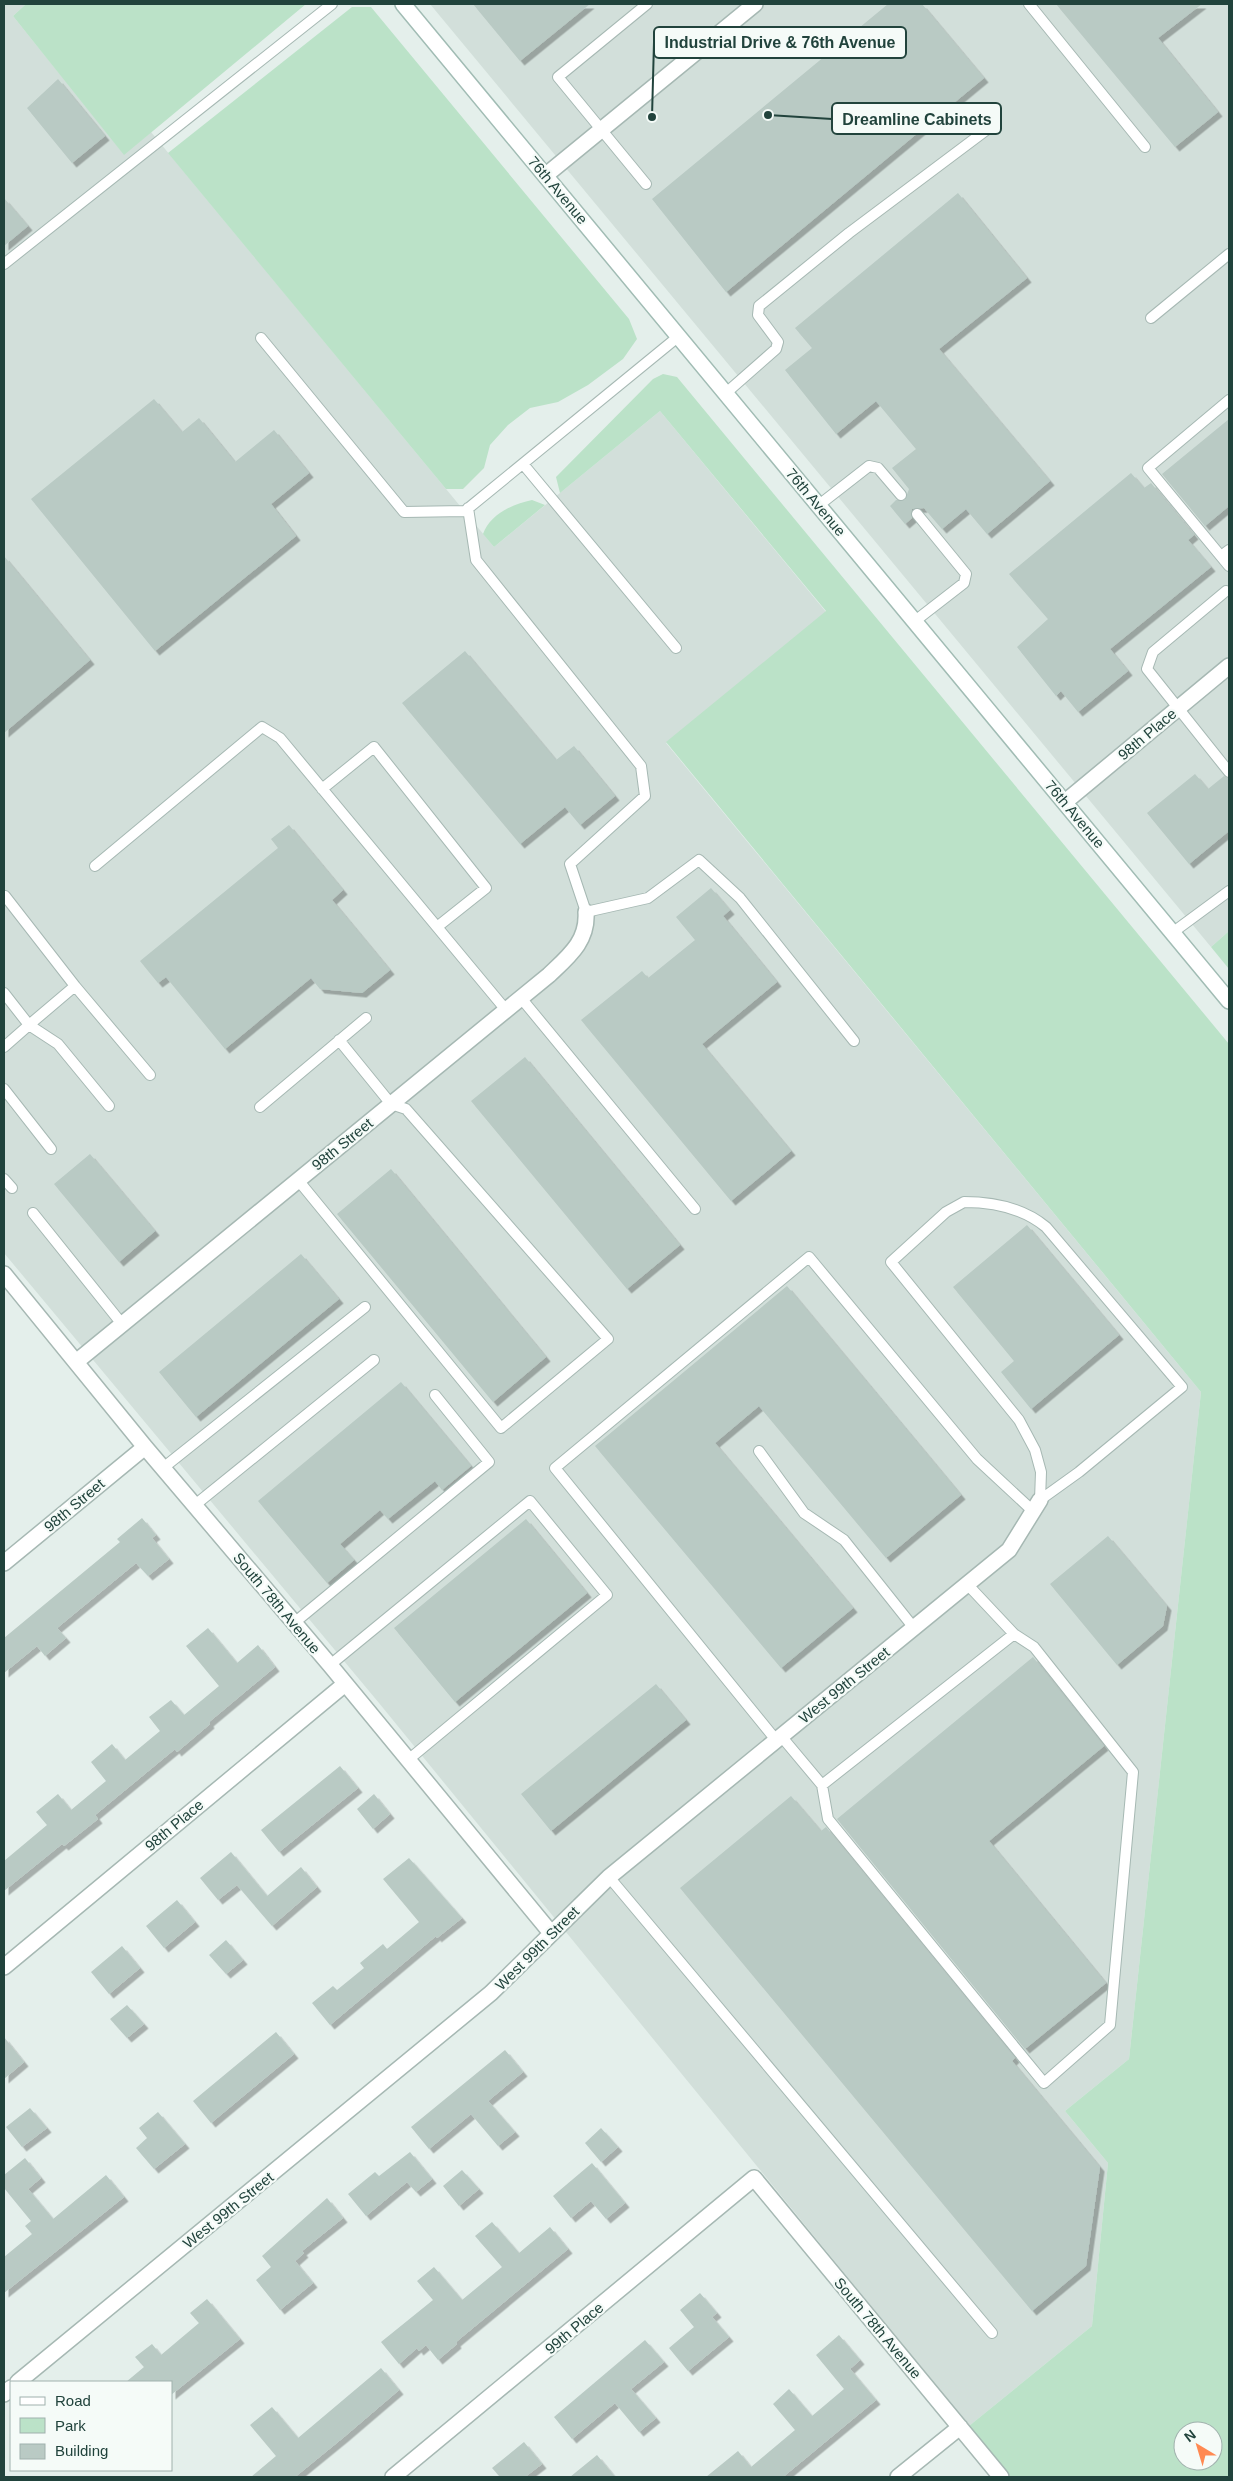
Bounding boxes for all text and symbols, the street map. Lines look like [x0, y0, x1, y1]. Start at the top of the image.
callout: Industrial Drive & 76th Avenue [654, 27, 906, 58]
text: Industrial Drive & 76th Avenue [665, 34, 896, 51]
callout: Dreamline Cabinets [832, 103, 1001, 134]
text: Dreamline Cabinets [842, 111, 992, 128]
street label: 76th Avenue [525, 153, 591, 227]
street label: 76th Avenue [783, 465, 849, 539]
street label: 98th Place [1114, 705, 1180, 763]
street label: 76th Avenue [1042, 777, 1108, 851]
street label: 98th Street [308, 1114, 377, 1174]
street label: 98th Street [40, 1474, 108, 1535]
street label: South 78th Avenue [230, 1549, 324, 1657]
street label: West 99th Street [795, 1643, 893, 1727]
street label: 98th Place [141, 1796, 207, 1854]
street label: West 99th Street [492, 1902, 583, 1993]
street label: West 99th Street [179, 2168, 277, 2252]
street label: South 78th Avenue [831, 2274, 925, 2382]
street label: 99th Place [541, 2299, 607, 2357]
legend [10, 2381, 172, 2471]
text: Road [55, 2392, 91, 2409]
text: Park [55, 2417, 86, 2434]
north arrow [1173, 2421, 1223, 2471]
text: N [1181, 2426, 1199, 2445]
text: Building [55, 2442, 108, 2459]

